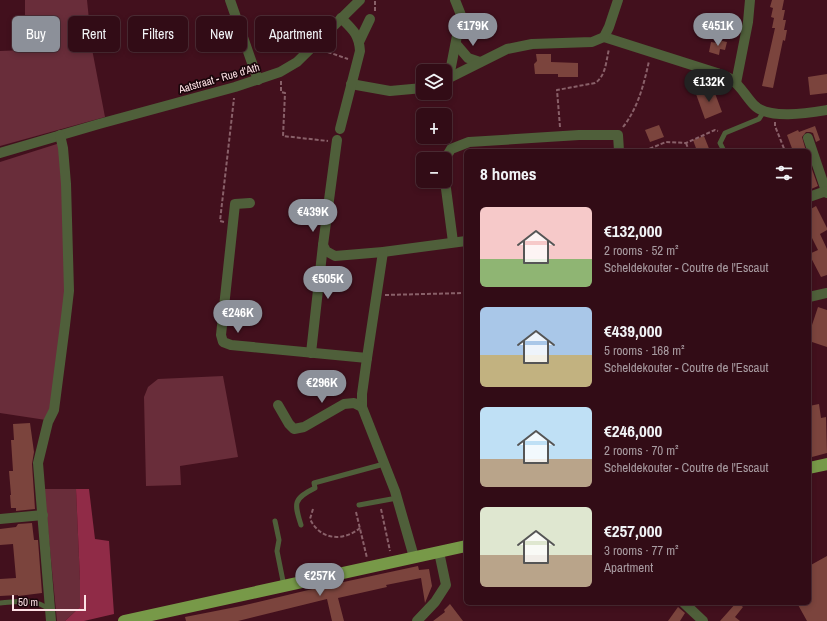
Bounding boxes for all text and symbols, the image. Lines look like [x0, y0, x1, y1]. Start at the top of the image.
pin: €179K [445, 13, 501, 47]
pin: €451K [690, 13, 746, 47]
chip: Buy [12, 16, 60, 52]
chip: Rent [68, 16, 120, 52]
chip: Filters [128, 16, 188, 52]
chip: New [196, 16, 247, 52]
chip: Apartment [255, 16, 336, 52]
text: €179K [457, 17, 489, 34]
text: €451K [702, 17, 734, 34]
street label: Aatstraat - Rue d'Ath [176, 60, 261, 97]
map controls [416, 64, 452, 188]
button: layers [416, 64, 452, 100]
pin: €132K [681, 69, 737, 103]
text: €132K [693, 73, 725, 90]
button: + [416, 108, 452, 144]
button: − [416, 152, 452, 188]
text: 8 homes [480, 162, 537, 185]
icon: filters [773, 162, 795, 184]
pin: €439K [285, 199, 341, 233]
text: €439K [297, 203, 329, 220]
text: €132,000 [604, 219, 662, 242]
icon: home [512, 223, 560, 271]
text: 2 rooms · 52 m² [604, 242, 679, 259]
text: Scheldekouter - Coutre de l'Escaut [604, 259, 768, 276]
pin: €505K [300, 266, 356, 300]
text: €505K [312, 270, 344, 287]
pin: €246K [210, 300, 266, 334]
text: €246K [222, 304, 254, 321]
text: €439,000 [604, 319, 662, 342]
icon: home [512, 323, 560, 371]
text: 5 rooms · 168 m² [604, 342, 685, 359]
text: Scheldekouter - Coutre de l'Escaut [604, 359, 768, 376]
pin: €296K [294, 370, 350, 404]
text: €296K [306, 374, 338, 391]
text: €246,000 [604, 419, 662, 442]
icon: home [512, 423, 560, 471]
text: 2 rooms · 70 m² [604, 442, 679, 459]
text: Scheldekouter - Coutre de l'Escaut [604, 459, 768, 476]
text: €257,000 [604, 519, 662, 542]
icon: home [512, 523, 560, 571]
text: 3 rooms · 77 m² [604, 542, 679, 559]
text: Apartment [604, 559, 653, 576]
pin: €257K [292, 563, 348, 597]
text: €257K [304, 567, 336, 584]
scale bar [12, 593, 86, 612]
text: 50 m [18, 595, 38, 609]

